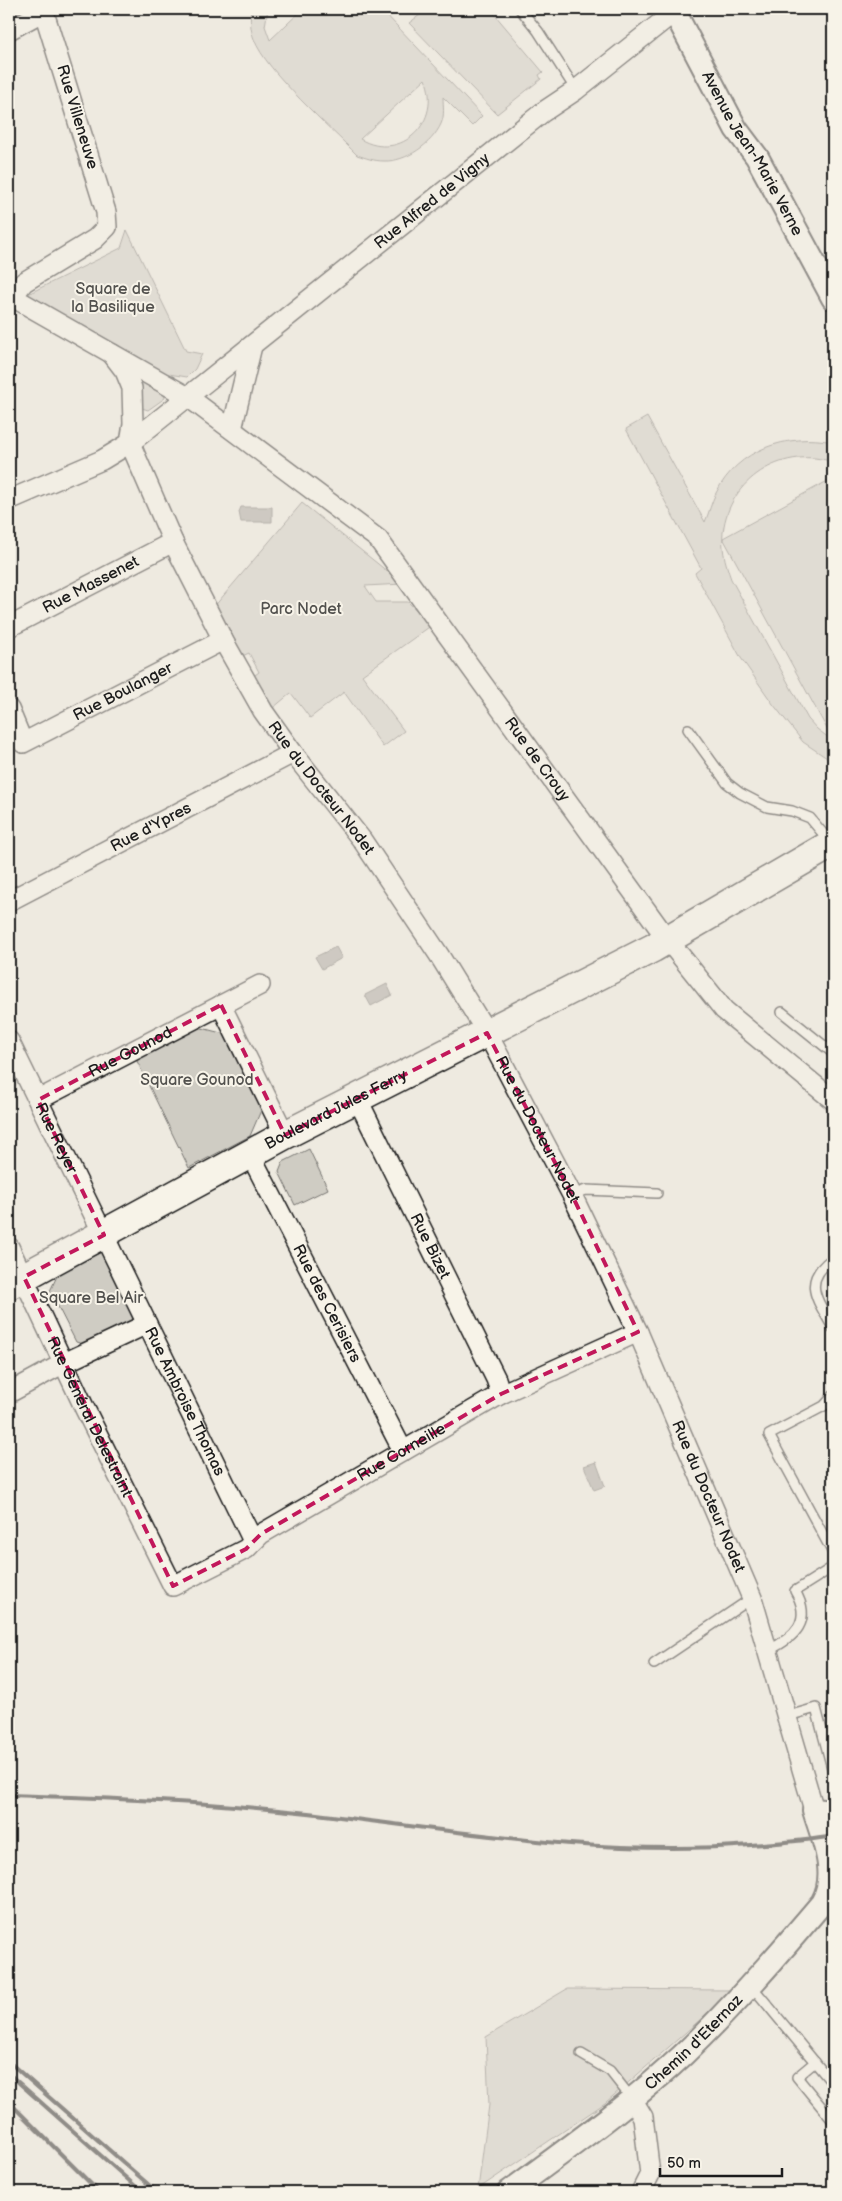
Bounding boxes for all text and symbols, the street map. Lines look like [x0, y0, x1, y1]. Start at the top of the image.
street label: Rue Villeneuve [52, 62, 102, 172]
street label: Avenue Jean-Marie Verne [698, 68, 807, 239]
street label: Rue Alfred de Vigny [370, 148, 494, 253]
park label: Square de la Basilique [71, 280, 155, 317]
street label: Rue Massenet [39, 552, 142, 617]
park label: Parc Nodet [260, 600, 342, 619]
street label: Rue Boulanger [70, 658, 176, 725]
street label: Rue de Crouy [500, 714, 574, 806]
street label: Rue du Docteur Nodet [264, 718, 379, 858]
street label: Rue d'Ypres [107, 798, 195, 856]
street label: Rue Gounod [85, 1023, 175, 1082]
street label: Rue du Docteur Nodet [491, 1053, 584, 1206]
street label: Boulevard Jules Ferry [261, 1065, 411, 1154]
park label: Square Gounod [140, 1071, 254, 1090]
street label: Rue Reyer [31, 1100, 82, 1177]
street label: Rue Bizet [406, 1210, 454, 1282]
street label: Rue des Cerisiers [289, 1241, 365, 1366]
park label: Square Bel Air [39, 1289, 143, 1308]
street label: Rue Ambroise Thomas [141, 1324, 229, 1479]
street label: Rue Général Delestraint [43, 1334, 137, 1500]
street label: Rue du Docteur Nodet [668, 1418, 749, 1575]
street label: Rue Corneille [354, 1419, 449, 1485]
street label: Chemin d'Eternaz [641, 1990, 747, 2094]
scale bar [660, 2146, 782, 2178]
text: 50 m [667, 2154, 701, 2173]

